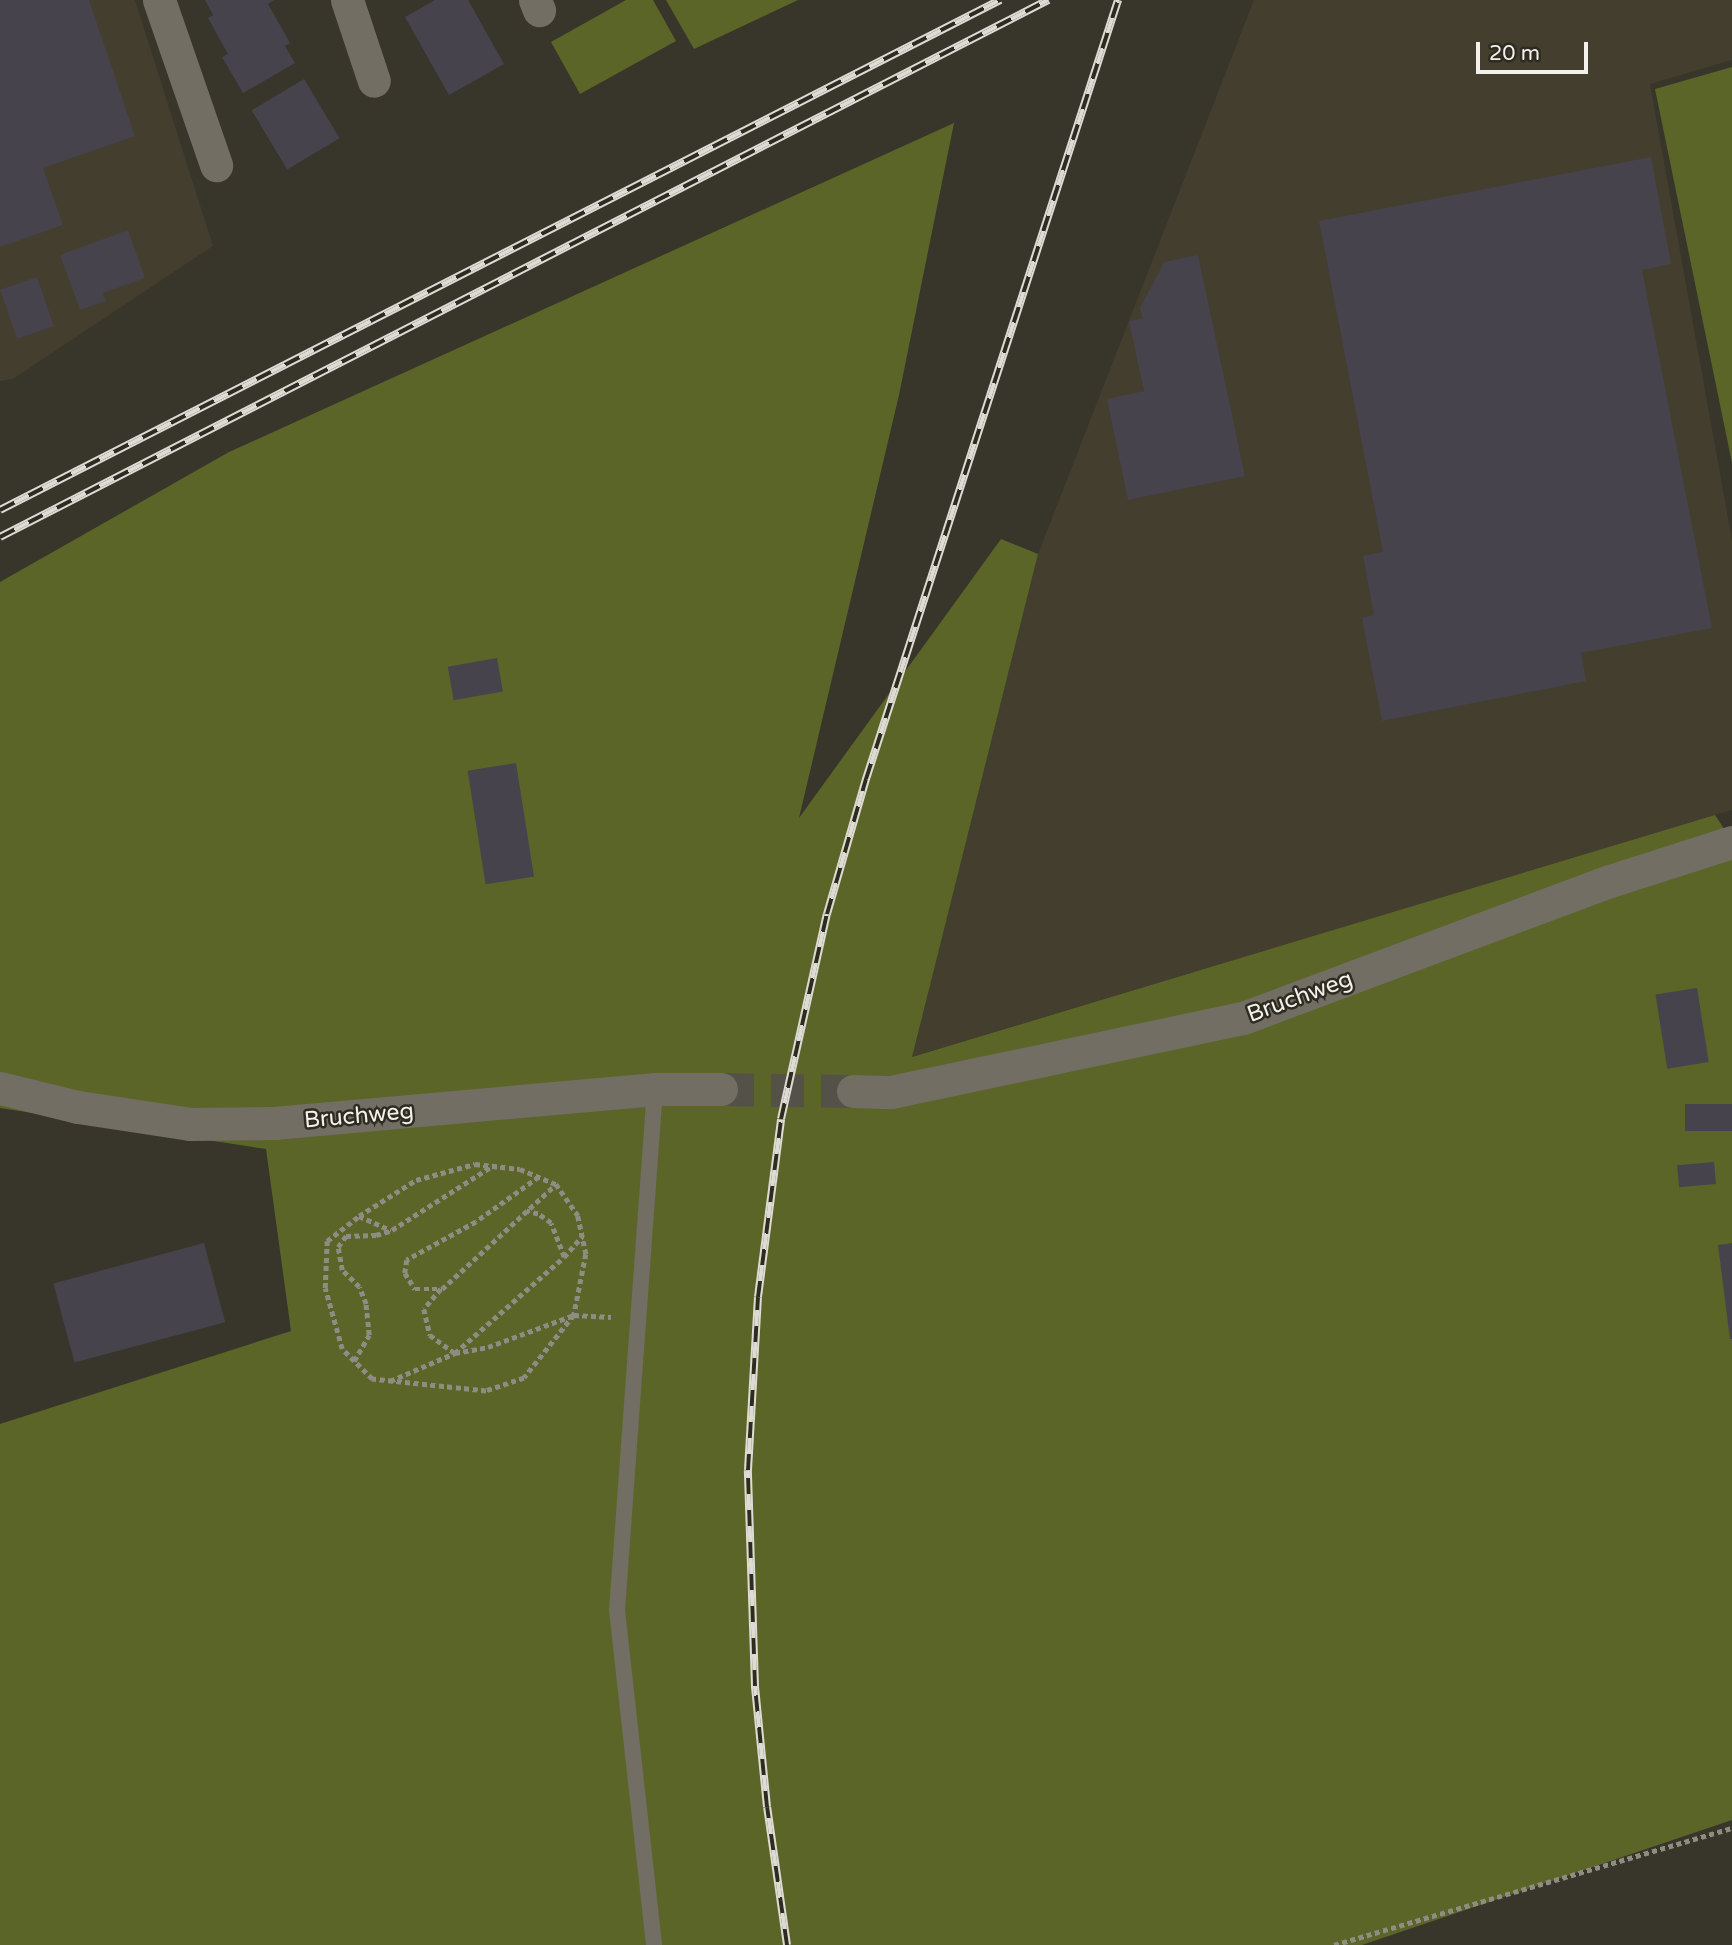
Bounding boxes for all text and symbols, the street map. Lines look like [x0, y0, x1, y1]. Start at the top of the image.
scale bar [1480, 28, 1592, 72]
text: 20 m [1489, 41, 1540, 66]
street label: Bruchweg [1243, 965, 1357, 1029]
street label: Bruchweg [303, 1097, 415, 1135]

